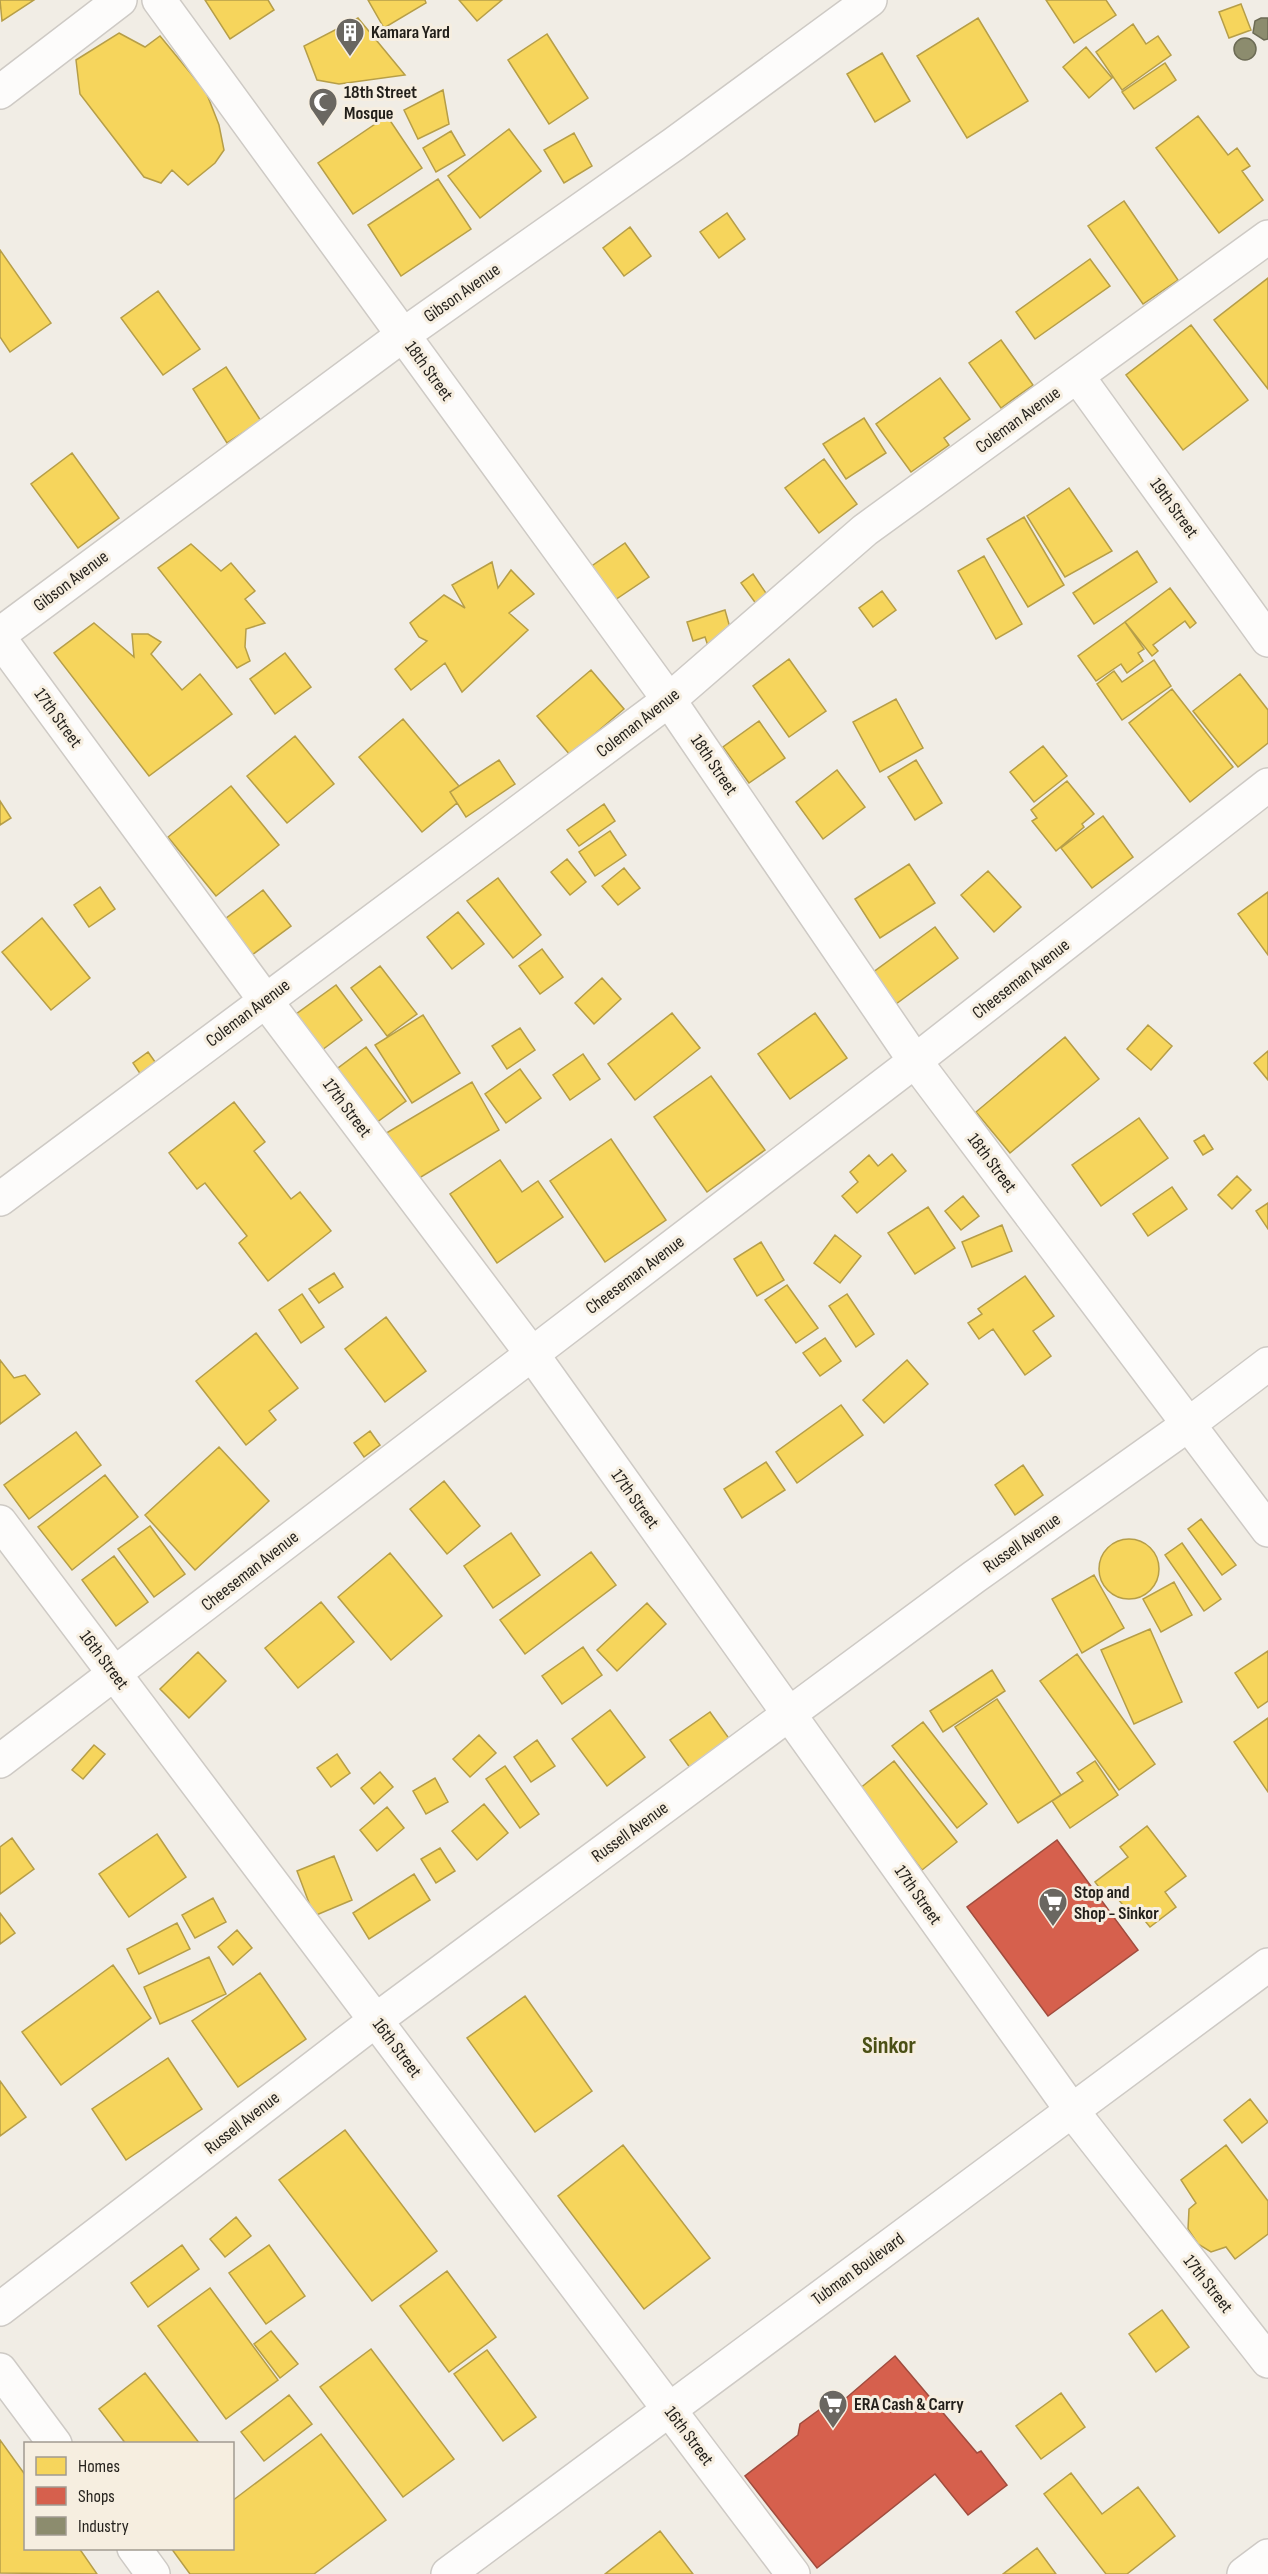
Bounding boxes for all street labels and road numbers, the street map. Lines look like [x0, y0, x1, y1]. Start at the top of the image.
street label: Gibson Avenue [420, 259, 504, 327]
street label: 18th Street [400, 337, 458, 405]
street label: Coleman Avenue [972, 382, 1064, 458]
street label: 19th Street [1145, 474, 1203, 542]
street label: Gibson Avenue [29, 546, 113, 616]
street label: 17th Street [30, 684, 87, 752]
street label: Coleman Avenue [592, 684, 684, 762]
street label: 18th Street [686, 731, 742, 800]
street label: Cheeseman Avenue [968, 935, 1074, 1023]
street label: Coleman Avenue [202, 975, 294, 1051]
street label: 17th Street [318, 1075, 376, 1142]
street label: 18th Street [963, 1129, 1021, 1197]
street label: Cheeseman Avenue [582, 1231, 688, 1319]
street label: 17th Street [607, 1465, 664, 1533]
street label: Russell Avenue [979, 1509, 1065, 1577]
street label: Cheeseman Avenue [197, 1527, 303, 1615]
street label: 16th Street [75, 1626, 133, 1694]
street label: Russell Avenue [588, 1797, 672, 1867]
street label: 17th Street [890, 1861, 946, 1929]
street label: 16th Street [368, 2014, 426, 2082]
street label: Russell Avenue [200, 2087, 284, 2159]
street label: Tubman Boulevard [808, 2228, 908, 2310]
street label: 17th Street [1179, 2251, 1237, 2318]
street label: 16th Street [660, 2402, 718, 2470]

